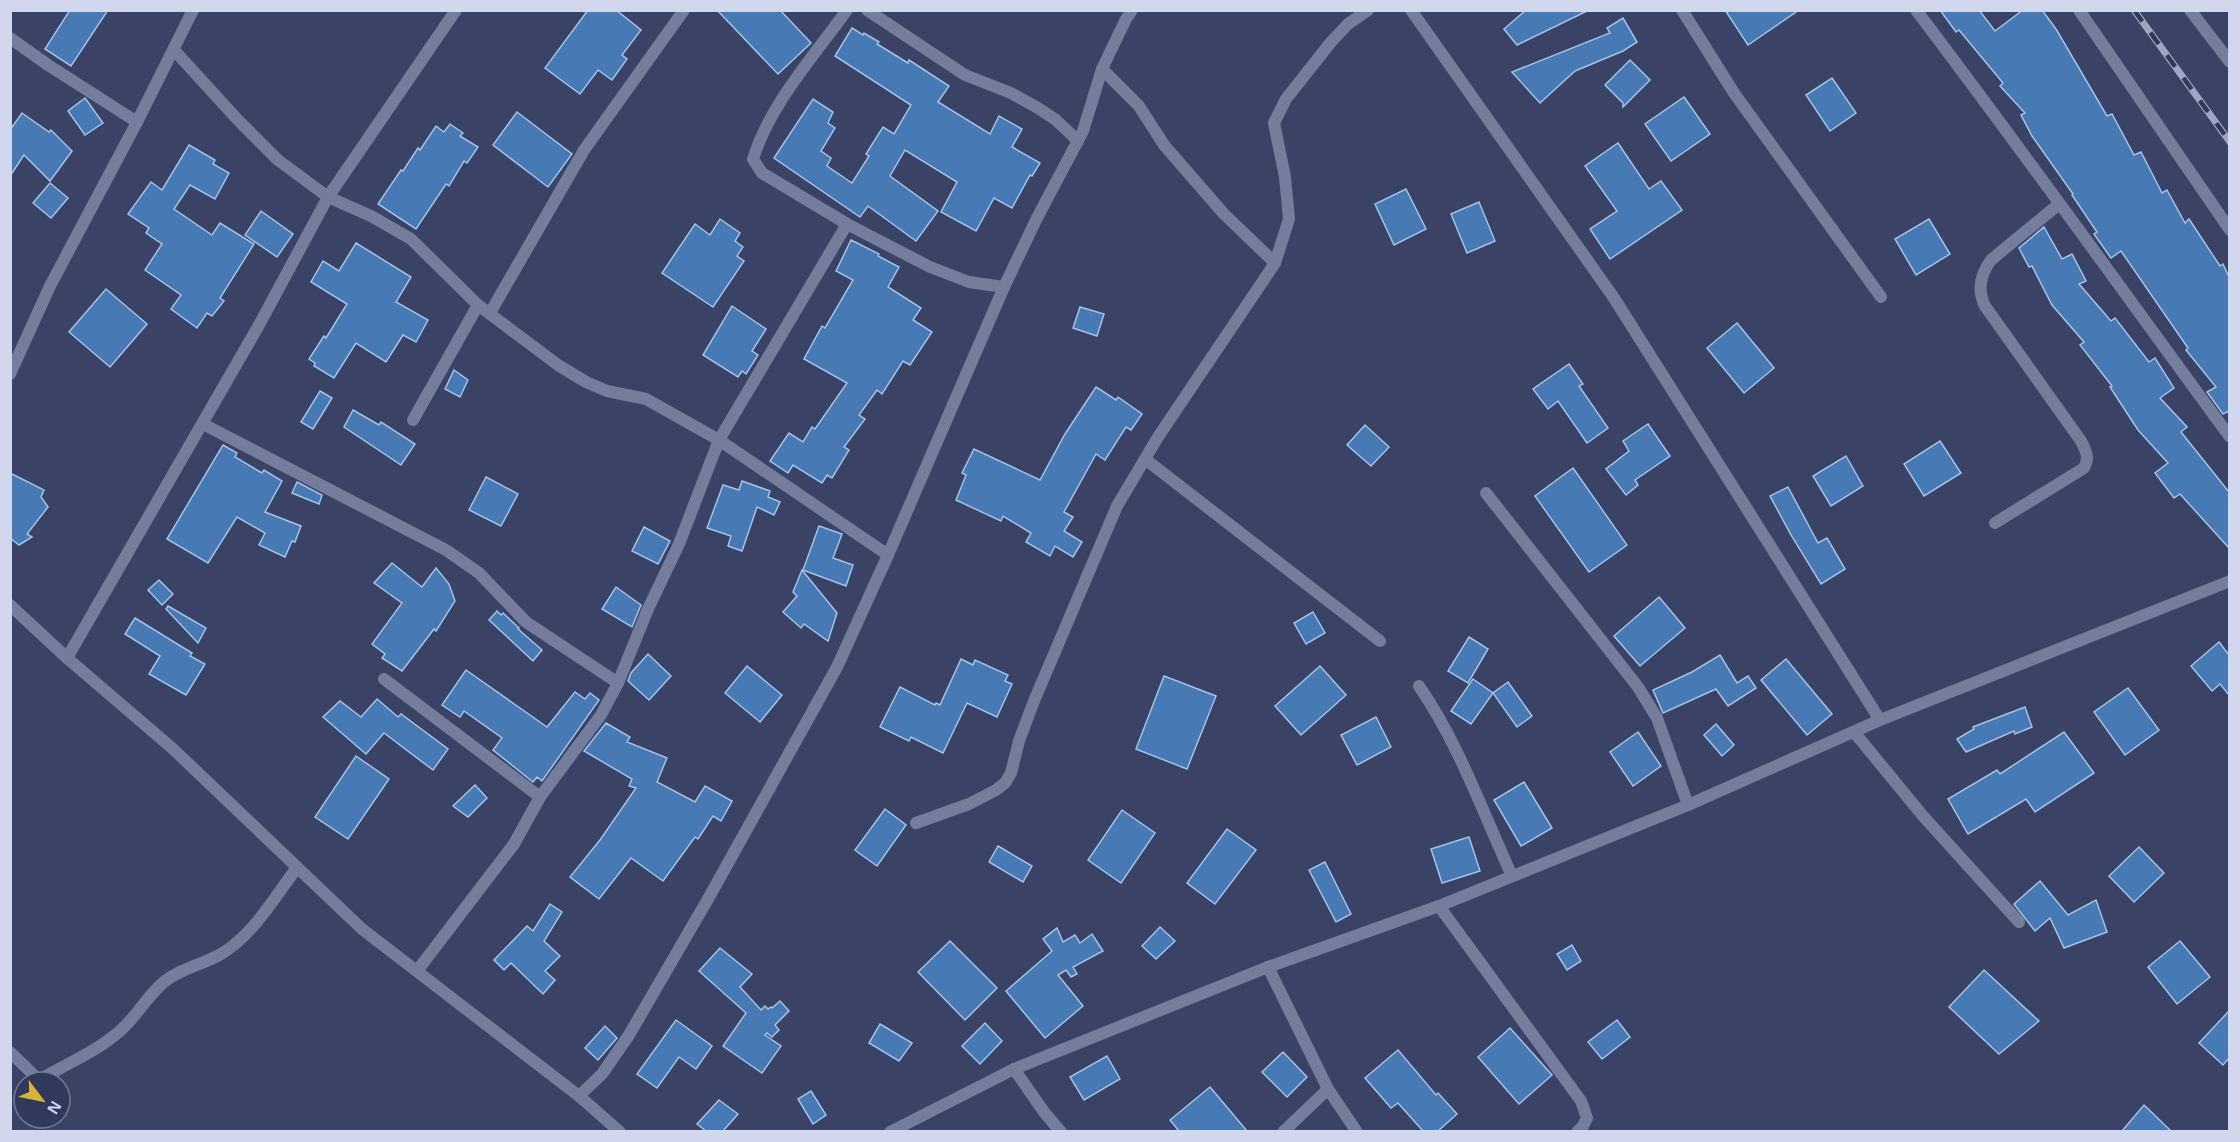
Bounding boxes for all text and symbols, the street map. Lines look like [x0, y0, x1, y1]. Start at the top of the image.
north arrow [12, 1070, 72, 1130]
text: N [44, 1098, 65, 1117]

